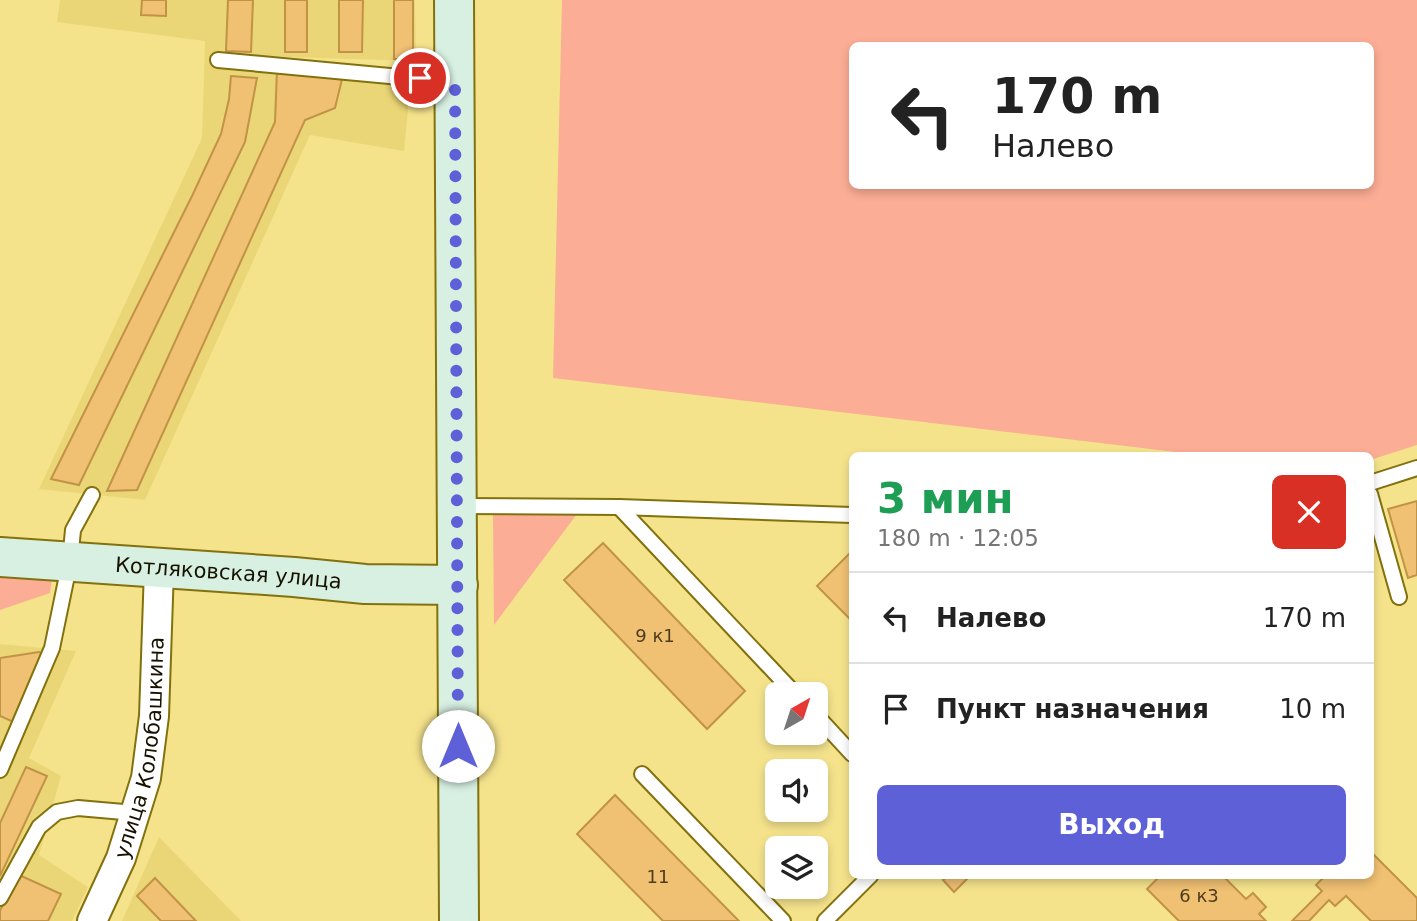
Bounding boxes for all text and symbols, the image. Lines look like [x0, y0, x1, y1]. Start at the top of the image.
pin [390, 48, 450, 108]
icon: arrive [401, 59, 439, 97]
text: 170 m [992, 68, 1162, 125]
icon: left [877, 70, 968, 161]
text: Налево [992, 127, 1114, 165]
text: 3 мин [877, 474, 1014, 523]
button: close [1272, 475, 1346, 549]
text: 180 m · 12:05 [877, 525, 1039, 551]
street label: Котляковская улица [114, 553, 343, 594]
icon: left [877, 599, 915, 637]
text: Налево [936, 603, 1046, 633]
text: 170 m [1263, 603, 1346, 633]
house number: 9 к1 [635, 625, 675, 646]
street label: улица Колобашкина [110, 637, 169, 862]
north arrow [765, 682, 828, 746]
map controls [765, 682, 828, 899]
icon: arrive [877, 690, 915, 728]
text: Пункт назначения [936, 694, 1209, 724]
text: 10 m [1279, 694, 1346, 724]
position arrow [421, 709, 495, 783]
button: sound [765, 759, 828, 822]
button: Выход [877, 785, 1346, 865]
button: layers [765, 836, 828, 899]
house number: 11 [647, 866, 669, 887]
house number: 6 к3 [1179, 885, 1219, 906]

